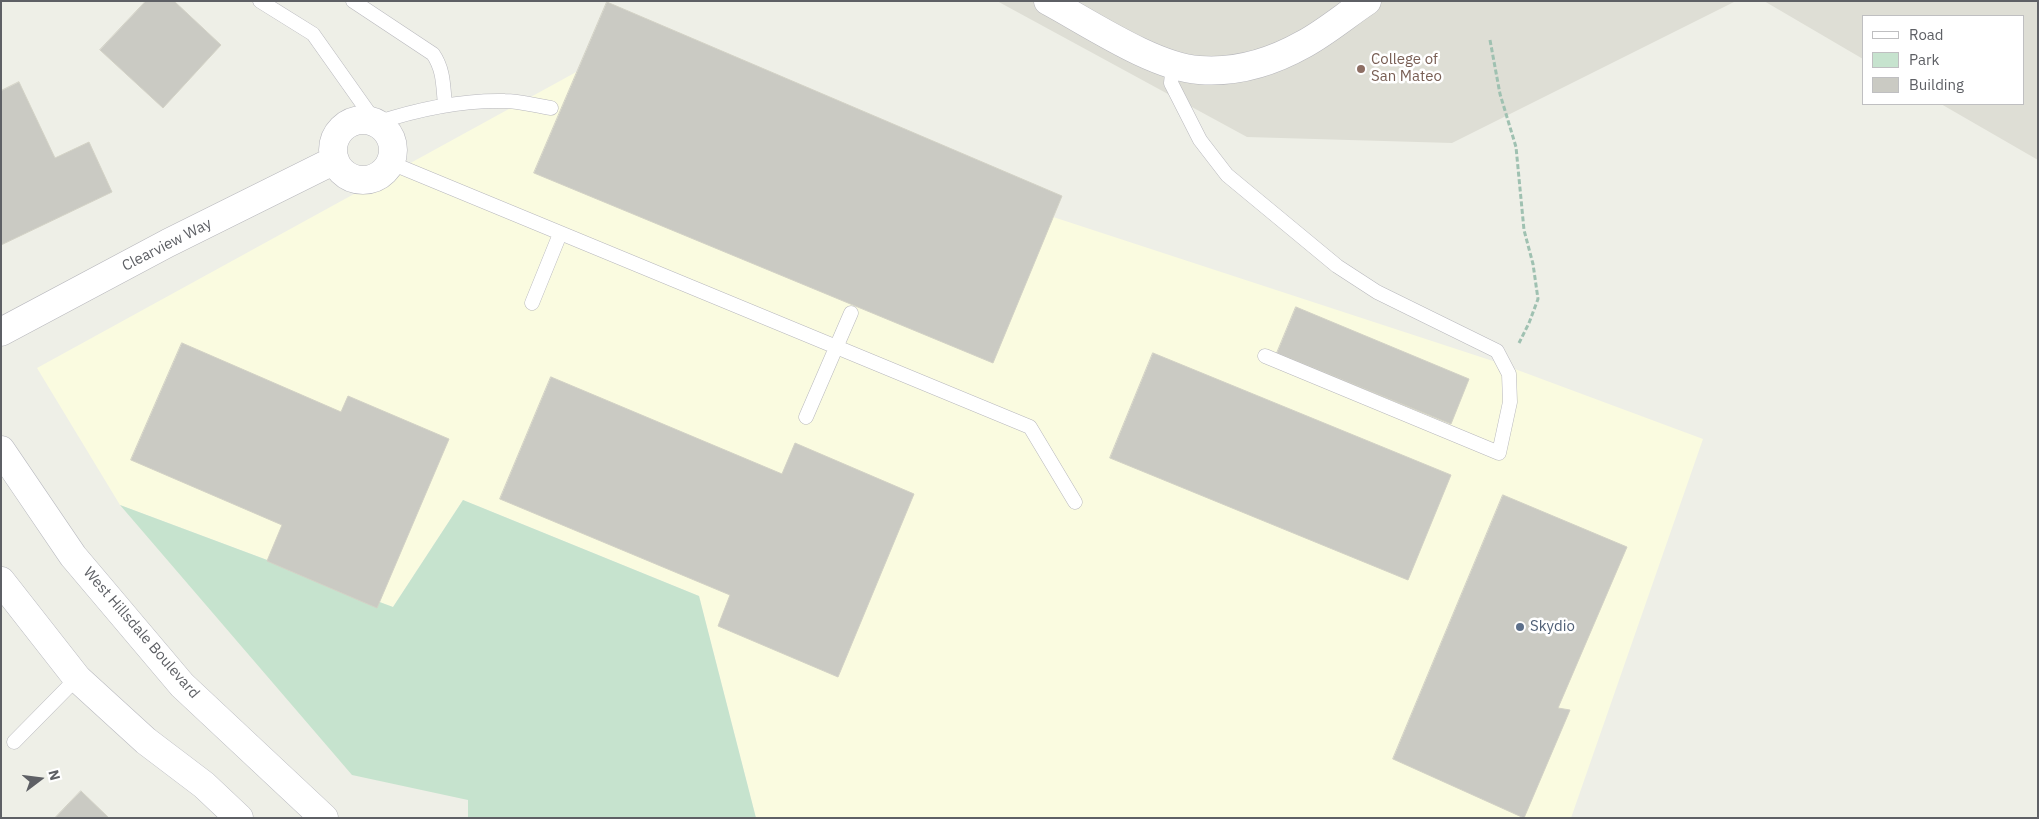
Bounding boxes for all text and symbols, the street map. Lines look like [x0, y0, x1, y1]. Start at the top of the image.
legend [1862, 15, 2024, 105]
text: Road [1909, 25, 1944, 44]
text: Park [1909, 50, 1939, 69]
place label: College of San Mateo [1371, 51, 1442, 86]
marker: College of San Mateo [1355, 63, 1367, 75]
text: Building [1909, 75, 1964, 94]
street label: Clearview Way [119, 215, 215, 275]
street label: West Hillsdale Boulevard [79, 564, 203, 702]
place label: Skydio [1530, 618, 1575, 636]
marker: Skydio [1514, 621, 1526, 633]
north arrow [15, 754, 65, 804]
text: N [44, 768, 64, 782]

